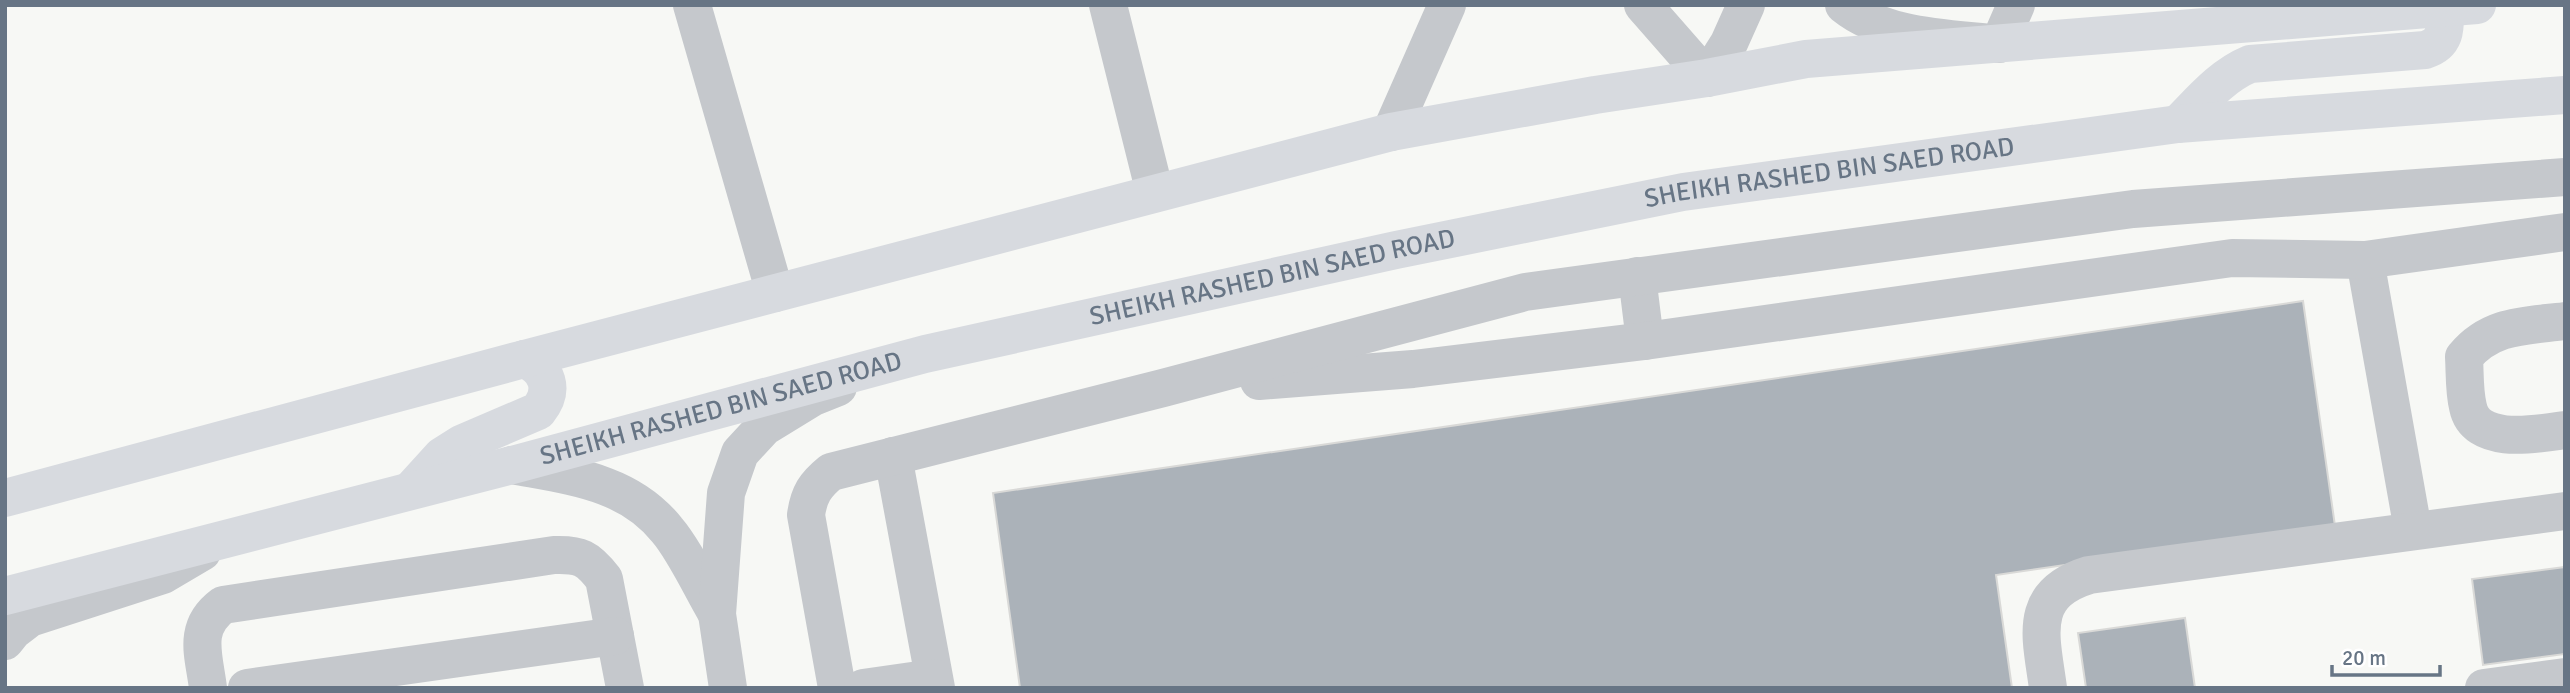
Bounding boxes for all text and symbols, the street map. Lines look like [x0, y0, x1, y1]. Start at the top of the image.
street label: SHEIKH RASHED BIN SAED ROAD [1642, 131, 2016, 215]
street label: SHEIKH RASHED BIN SAED ROAD [1087, 222, 1458, 333]
street label: SHEIKH RASHED BIN SAED ROAD [537, 345, 905, 473]
scale bar [2332, 634, 2440, 678]
text: 20 m [2342, 645, 2386, 671]

